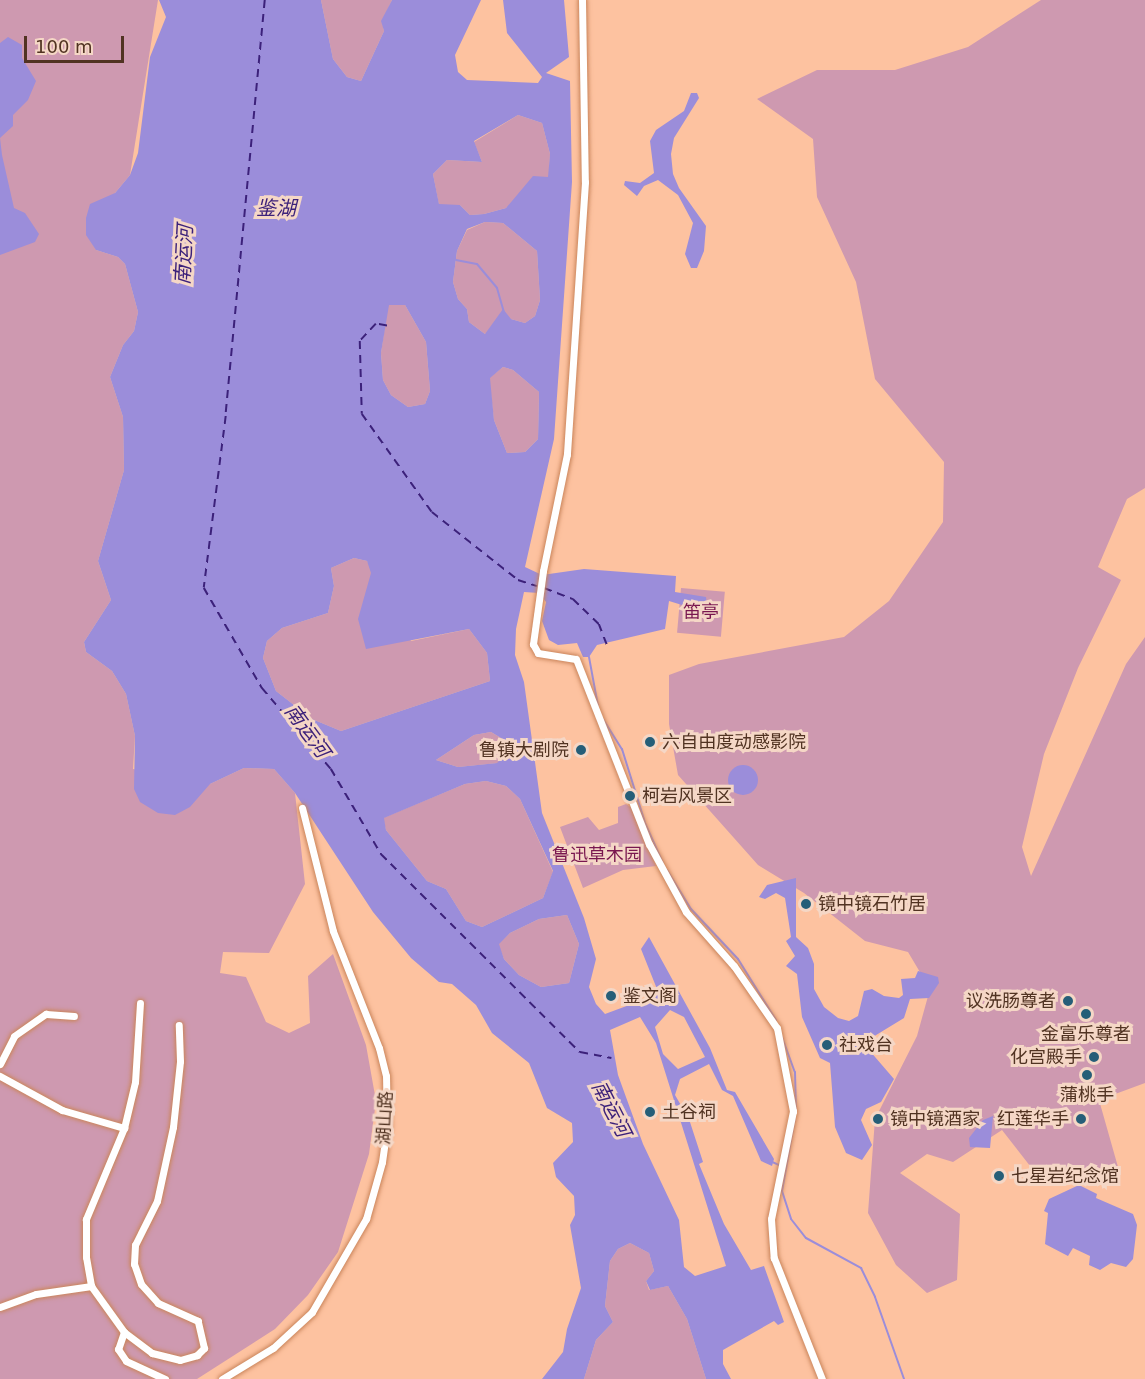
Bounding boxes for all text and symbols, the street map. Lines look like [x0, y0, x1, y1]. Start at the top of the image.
scale bar [27, 24, 128, 62]
text: 100 m [35, 36, 93, 57]
water label: 鉴湖 [256, 196, 296, 220]
water label: 南运河 [170, 224, 198, 286]
park label: 笛亭 [683, 601, 719, 623]
water label: 南运河 [280, 700, 334, 762]
place label: 六自由度动感影院 [662, 731, 806, 753]
marker: 六自由度动感影院 [643, 735, 657, 749]
place label: 鲁镇大剧院 [479, 739, 569, 761]
marker: 鲁镇大剧院 [574, 743, 588, 757]
place label: 柯岩风景区 [642, 785, 732, 807]
marker: 柯岩风景区 [623, 789, 637, 803]
park label: 鲁迅草木园 [552, 844, 642, 866]
place label: 镜中镜石竹居 [818, 893, 926, 915]
marker: 镜中镜石竹居 [799, 897, 813, 911]
place label: 鉴文阁 [623, 985, 677, 1007]
marker: 鉴文阁 [604, 989, 618, 1003]
place label: 议洗肠尊者 [966, 990, 1056, 1012]
marker: 议洗肠尊者 [1061, 994, 1075, 1008]
marker: 金富乐尊者 [1079, 1007, 1093, 1021]
place label: 金富乐尊者 [1041, 1023, 1131, 1045]
place label: 社戏台 [839, 1034, 893, 1056]
marker: 社戏台 [820, 1038, 834, 1052]
place label: 化宫殿手 [1010, 1046, 1082, 1068]
marker: 化宫殿手 [1087, 1050, 1101, 1064]
marker: 蒲桃手 [1080, 1068, 1094, 1082]
water label: 南运河 [587, 1077, 635, 1141]
place label: 蒲桃手 [1060, 1084, 1114, 1106]
street label: 湖山路 [373, 1090, 397, 1146]
place label: 土谷祠 [662, 1101, 716, 1123]
marker: 土谷祠 [643, 1105, 657, 1119]
place label: 镜中镜酒家 [890, 1108, 980, 1130]
place label: 红莲华手 [997, 1108, 1069, 1130]
marker: 镜中镜酒家 [871, 1112, 885, 1126]
marker: 红莲华手 [1074, 1112, 1088, 1126]
place label: 七星岩纪念馆 [1011, 1165, 1119, 1187]
marker: 七星岩纪念馆 [992, 1169, 1006, 1183]

